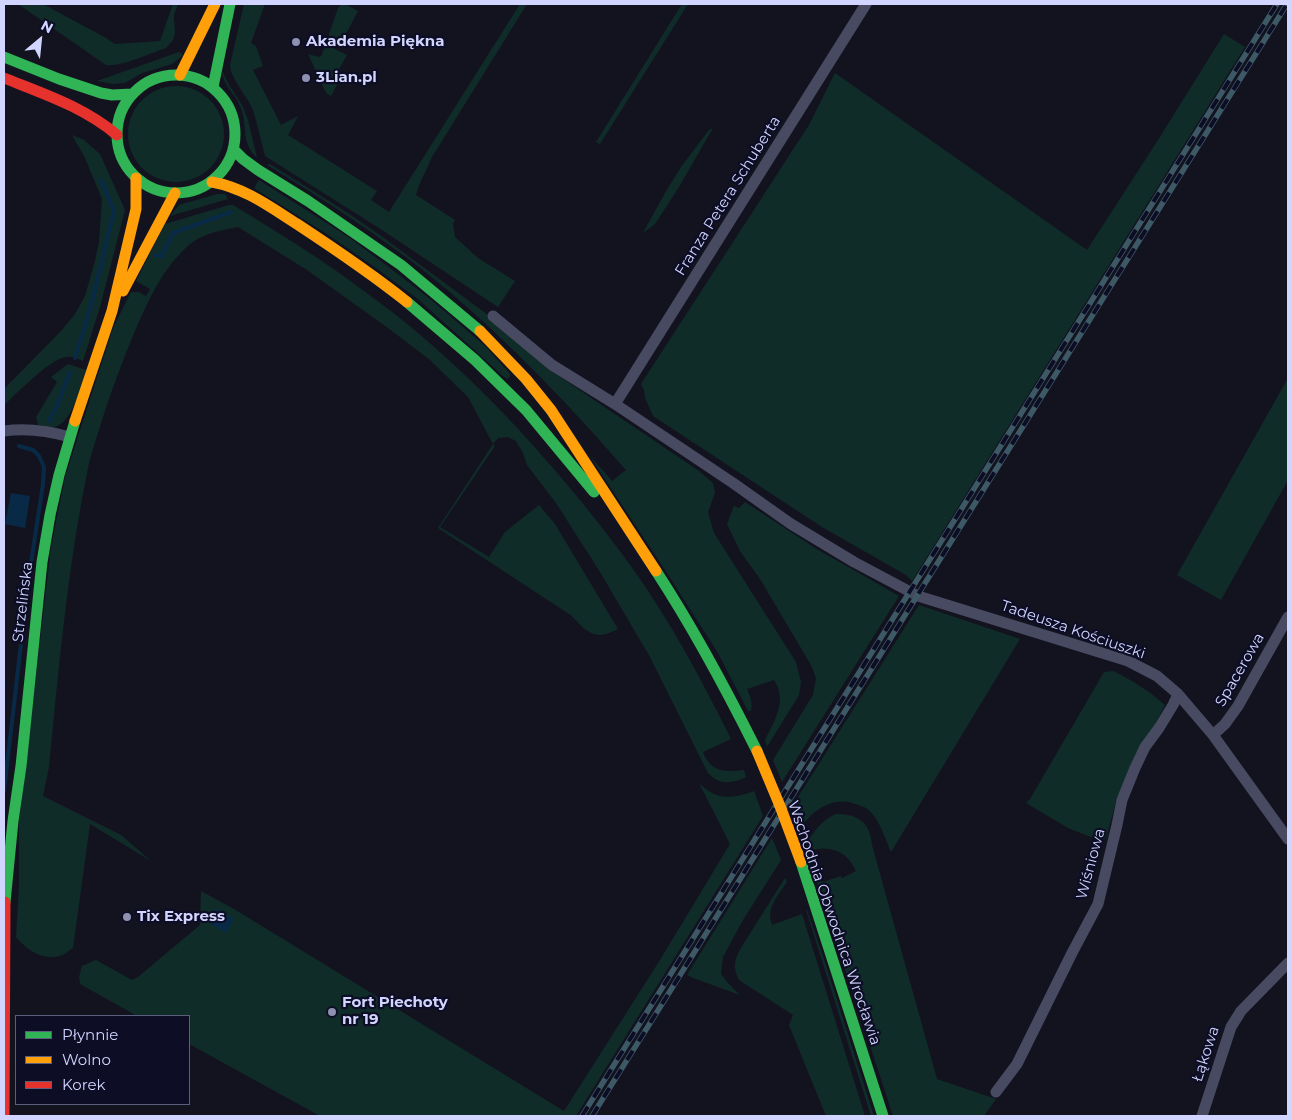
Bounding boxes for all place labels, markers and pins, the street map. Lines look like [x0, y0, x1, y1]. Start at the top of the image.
place label: Akademia Piękna [306, 33, 444, 51]
marker: Akademia Piękna [290, 36, 302, 48]
place label: 3Lian.pl [316, 69, 377, 87]
marker: 3Lian.pl [300, 72, 312, 84]
place label: Tix Express [137, 908, 225, 926]
marker: Tix Express [121, 911, 133, 923]
place label: Fort Piechoty nr 19 [342, 994, 448, 1029]
marker: Fort Piechoty nr 19 [326, 1006, 338, 1018]

